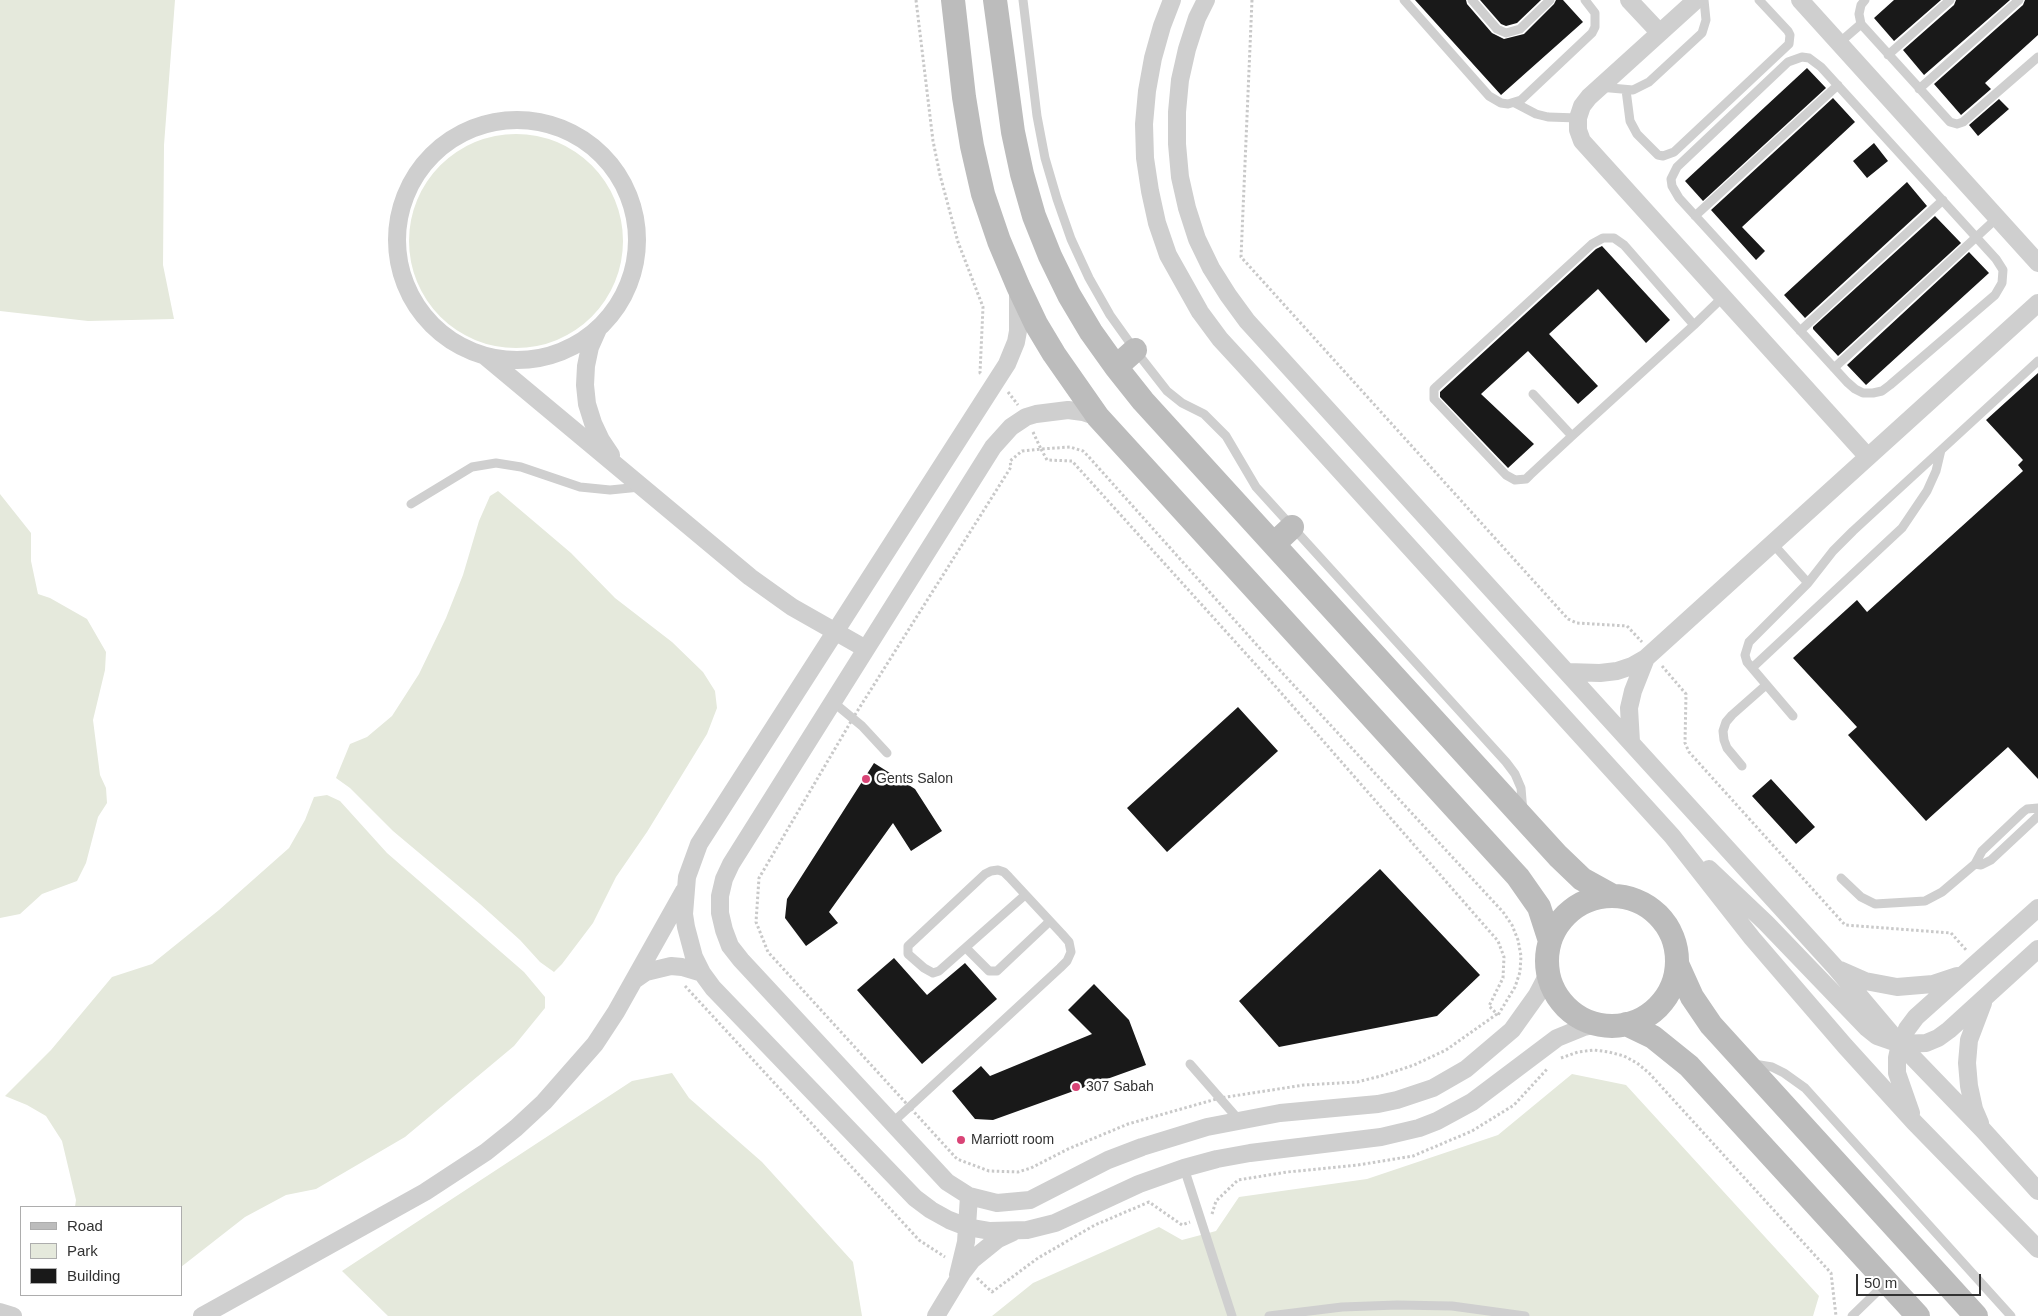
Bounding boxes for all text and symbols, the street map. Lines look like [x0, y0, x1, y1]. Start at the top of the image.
place label: Gents Salon [876, 771, 953, 787]
marker: Gents Salon [860, 773, 872, 785]
place label: 307 Sabah [1086, 1079, 1154, 1095]
marker: 307 Sabah [1070, 1081, 1082, 1093]
place label: Marriott room [971, 1132, 1054, 1148]
marker: Marriott room [955, 1134, 967, 1146]
legend [20, 1206, 182, 1296]
text: Road [67, 1217, 103, 1234]
text: Park [67, 1242, 98, 1259]
scale bar [1858, 1264, 1983, 1296]
text: Building [67, 1267, 120, 1284]
text: 50 m [1864, 1274, 1897, 1291]

